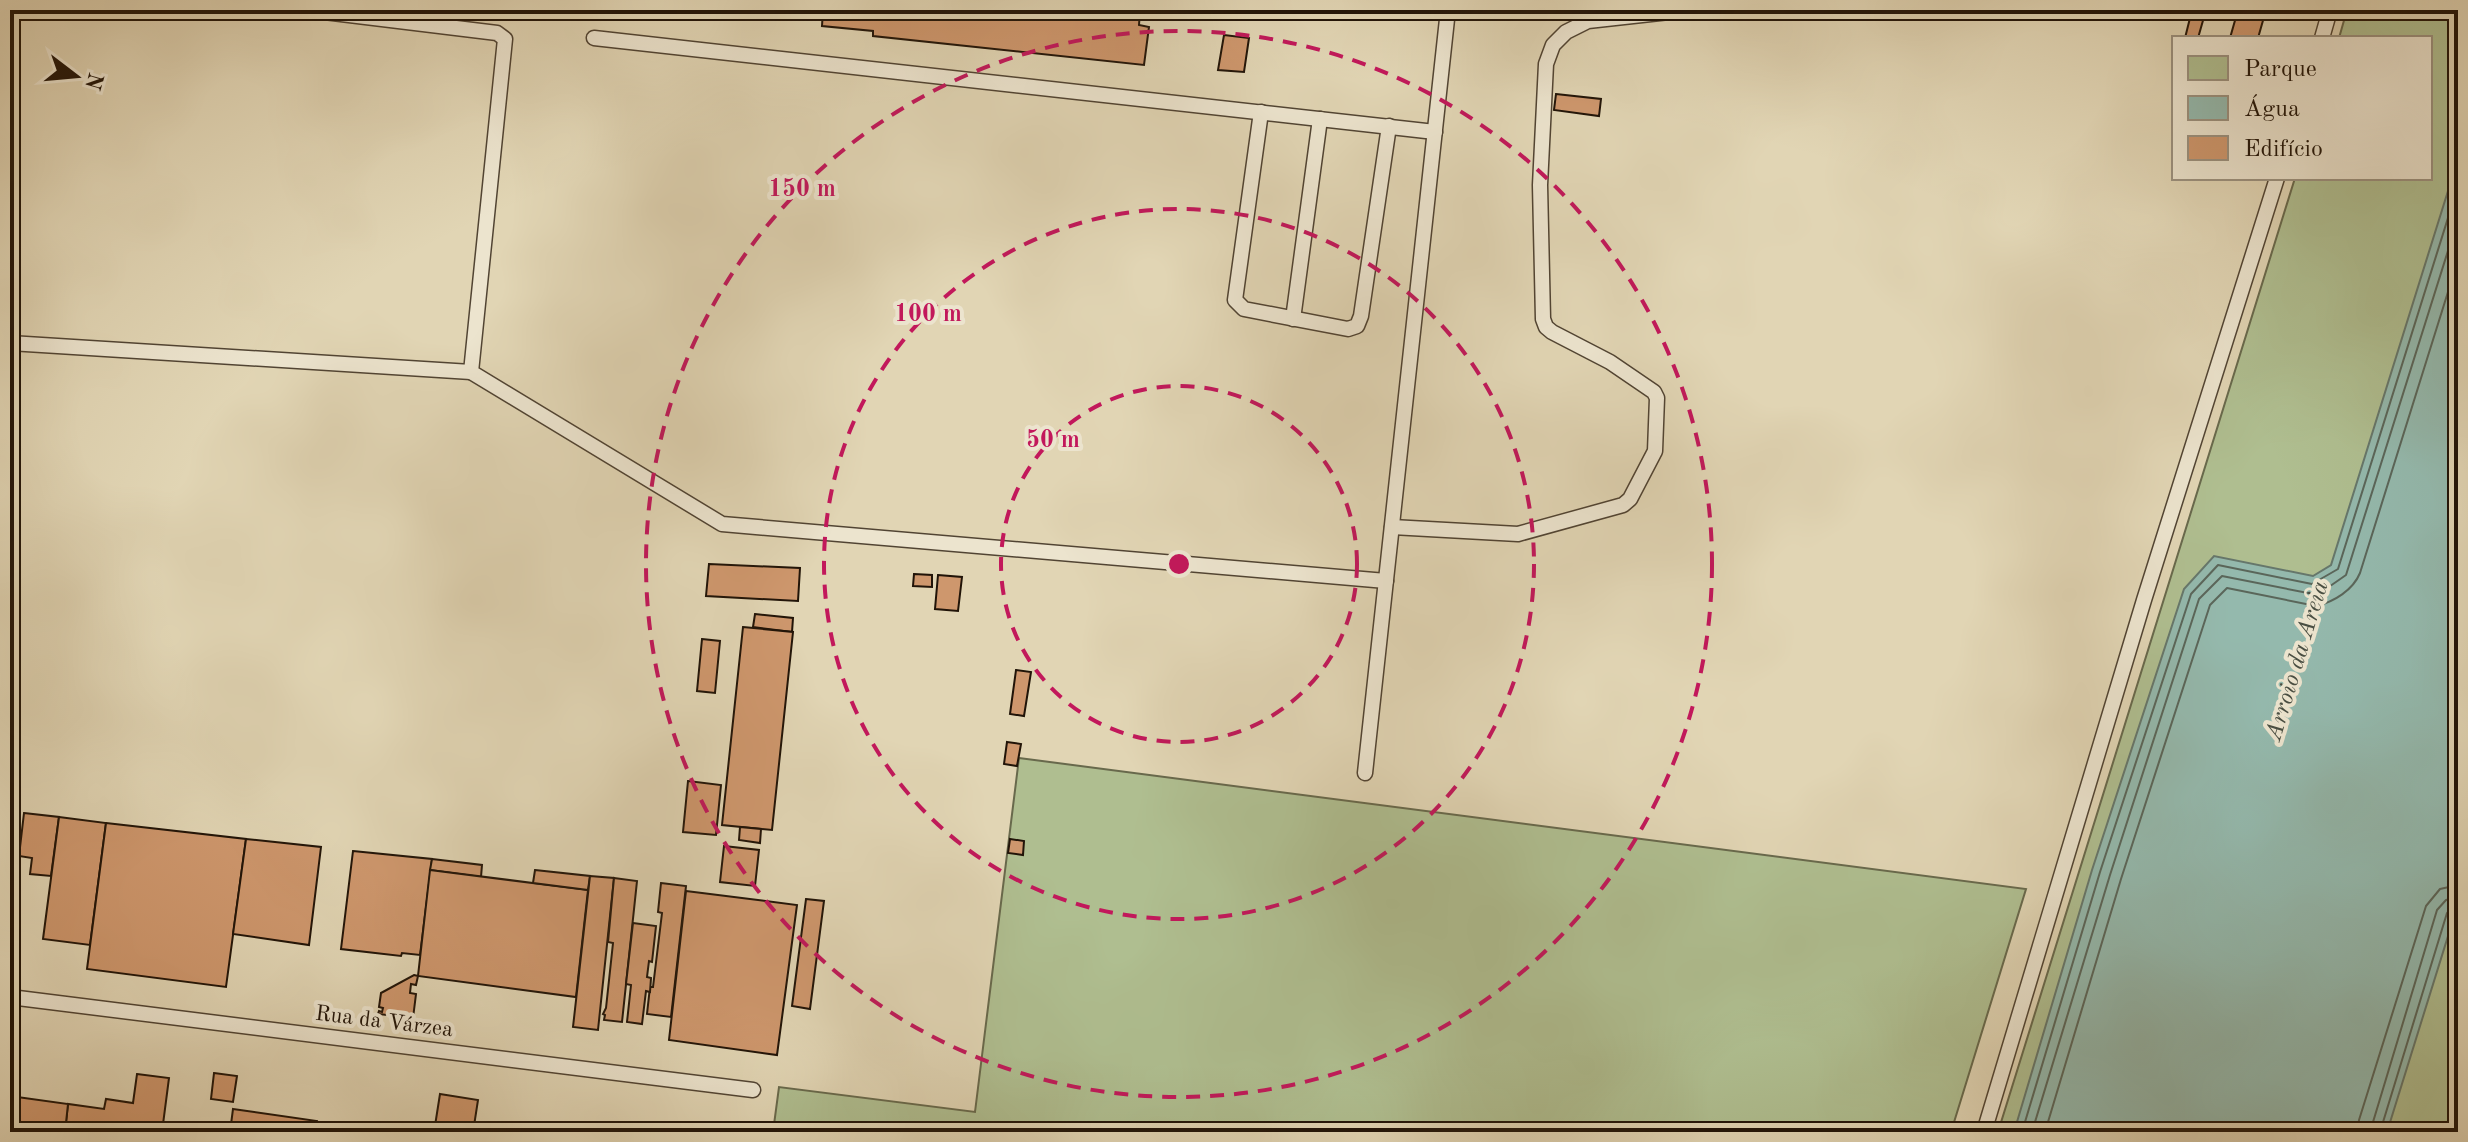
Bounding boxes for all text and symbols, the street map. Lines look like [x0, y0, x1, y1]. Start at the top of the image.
north arrow [36, 36, 116, 116]
legend [2172, 36, 2432, 180]
text: Parque [2244, 58, 2317, 82]
text: N [80, 70, 106, 92]
text: Água [2244, 94, 2300, 122]
text: Edifício [2244, 138, 2323, 162]
text: 150 m [768, 177, 836, 202]
text: 100 m [894, 303, 962, 327]
text: 50 m [1026, 428, 1080, 453]
centre of rings [1165, 550, 1193, 578]
water label: Arroio da Areia [2262, 578, 2334, 746]
street label: Rua da Várzea [314, 1003, 454, 1041]

